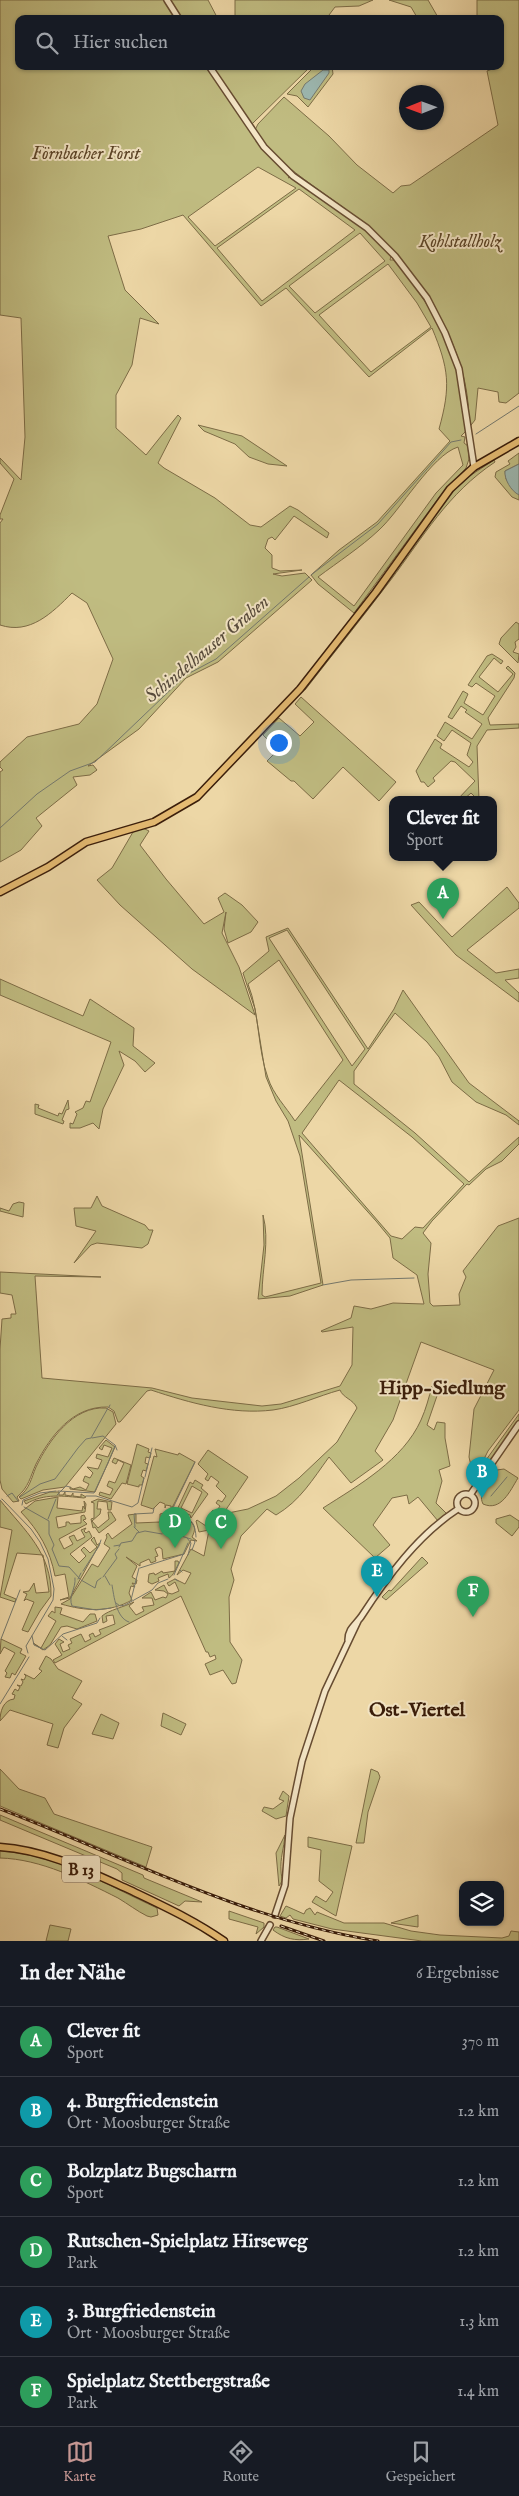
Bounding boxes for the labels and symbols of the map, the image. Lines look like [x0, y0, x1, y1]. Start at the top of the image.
north arrow [399, 85, 444, 130]
park label: Förnbacher Forst [32, 143, 141, 166]
park label: Kohlstallholz [418, 231, 503, 254]
water label: Schindelhauser Graben [140, 590, 275, 709]
your location [266, 730, 292, 756]
pin: A [427, 878, 459, 919]
district label: Hipp-Siedlung [379, 1376, 506, 1401]
pin: B [466, 1457, 498, 1498]
pin: D [159, 1507, 191, 1548]
pin: C [205, 1508, 237, 1549]
pin: E [361, 1556, 393, 1597]
pin: F [457, 1576, 489, 1617]
district label: Ost-Viertel [369, 1698, 466, 1723]
road number: B 13 [62, 1856, 100, 1882]

